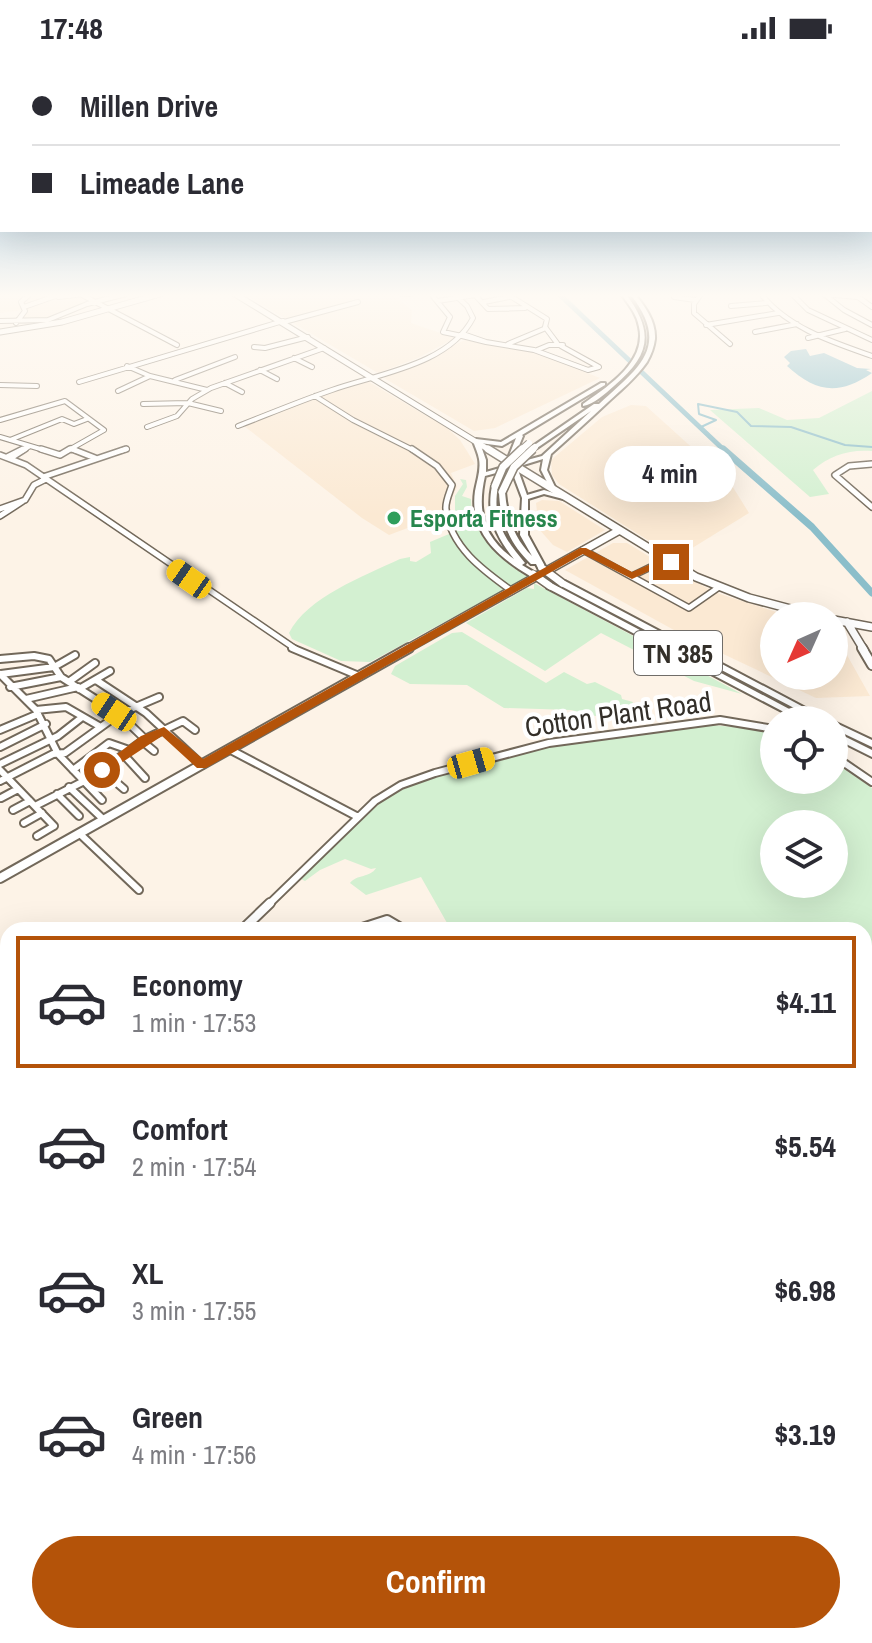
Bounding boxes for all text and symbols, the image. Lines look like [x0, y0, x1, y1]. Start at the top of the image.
text: 17:48 [40, 8, 103, 48]
text: Millen Drive [80, 86, 218, 126]
text: Limeade Lane [80, 163, 244, 203]
callout: 4 min [605, 446, 737, 502]
text: 4 min [642, 456, 698, 491]
place label: Esporta Fitness [410, 502, 558, 534]
marker: Esporta Fitness [385, 509, 403, 527]
route end [653, 544, 689, 580]
car [162, 555, 216, 603]
north arrow [760, 602, 848, 690]
map controls [760, 602, 848, 898]
road number: TN 385 [634, 631, 722, 675]
street label: Cotton Plant Road [522, 682, 714, 746]
car [87, 689, 141, 735]
button: locate [760, 706, 848, 794]
car [445, 745, 497, 781]
route start [84, 752, 120, 788]
button: layers [760, 810, 848, 898]
text: Economy [132, 965, 243, 1005]
icon: car [36, 966, 108, 1038]
text: $4.11 [776, 982, 836, 1022]
text: 1 min · 17:53 [132, 1005, 256, 1040]
text: Comfort [132, 1109, 228, 1149]
icon: car [36, 1110, 108, 1182]
text: $5.54 [774, 1126, 836, 1166]
text: 2 min · 17:54 [132, 1149, 256, 1184]
text: XL [132, 1253, 163, 1293]
icon: car [36, 1254, 108, 1326]
text: $6.98 [774, 1270, 836, 1310]
text: 3 min · 17:55 [132, 1293, 256, 1328]
text: Green [132, 1397, 203, 1437]
icon: car [36, 1398, 108, 1470]
text: $3.19 [774, 1414, 836, 1454]
text: 4 min · 17:56 [132, 1437, 256, 1472]
button: Confirm [32, 1536, 840, 1628]

